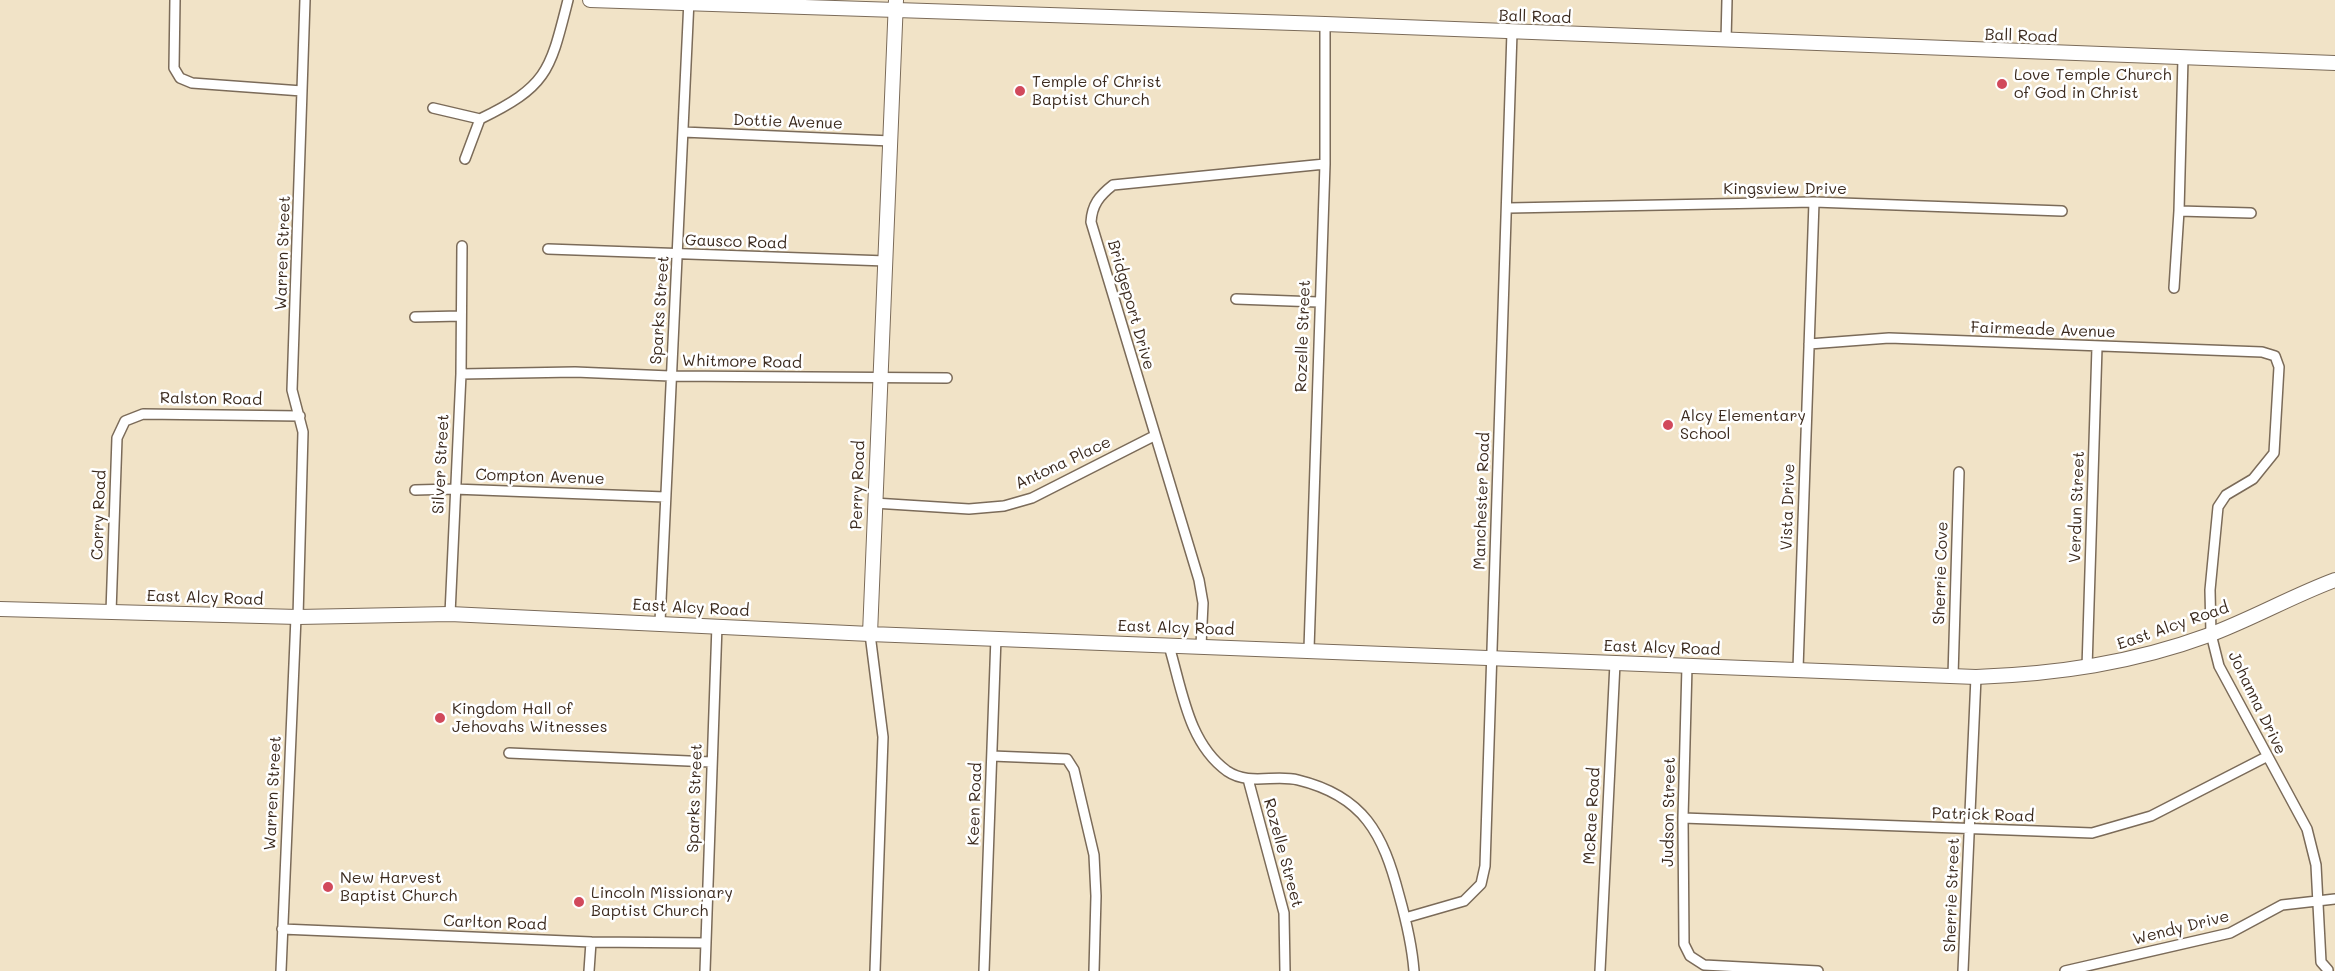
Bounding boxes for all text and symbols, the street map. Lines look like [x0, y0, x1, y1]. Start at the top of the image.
street label: Ball Road [1498, 6, 1572, 28]
street label: Ball Road [1984, 25, 2058, 47]
place label: Love Temple Church of God in Christ [2014, 65, 2172, 103]
place label: Temple of Christ Baptist Church [1032, 72, 1162, 110]
marker: Love Temple Church of God in Christ [1995, 77, 2009, 91]
marker: Temple of Christ Baptist Church [1013, 84, 1027, 98]
street label: Dottie Avenue [733, 110, 843, 134]
street label: Kingsview Drive [1723, 179, 1847, 199]
street label: Warren Street [271, 195, 295, 311]
street label: Gausco Road [685, 231, 787, 253]
street label: Bridgeport Drive [1103, 238, 1159, 372]
street label: Sparks Street [647, 255, 673, 365]
street label: Rozelle Street [1291, 279, 1315, 393]
street label: Fairmeade Avenue [1970, 318, 2116, 342]
street label: Whitmore Road [682, 351, 802, 373]
street label: Ralston Road [160, 389, 262, 409]
place label: Alcy Elementary School [1680, 406, 1806, 444]
street label: Silver Street [429, 413, 453, 515]
marker: Alcy Elementary School [1661, 418, 1675, 432]
street label: Antona Place [1012, 432, 1114, 494]
street label: Manchester Road [1470, 432, 1494, 570]
street label: Perry Road [847, 440, 869, 530]
street label: Verdun Street [2065, 451, 2089, 563]
street label: Vista Drive [1777, 463, 1799, 551]
street label: Compton Avenue [475, 465, 605, 489]
street label: Corry Road [88, 470, 110, 560]
street label: Sherrie Cove [1930, 521, 1952, 625]
street label: East Alcy Road [146, 586, 264, 610]
street label: East Alcy Road [632, 595, 750, 621]
street label: East Alcy Road [2115, 598, 2231, 654]
street label: East Alcy Road [1117, 616, 1235, 640]
street label: East Alcy Road [1603, 636, 1721, 660]
street label: Johanna Drive [2224, 648, 2290, 758]
place label: Kingdom Hall of Jehovahs Witnesses [452, 699, 608, 737]
marker: Kingdom Hall of Jehovahs Witnesses [433, 711, 447, 725]
street label: Warren Street [260, 735, 286, 851]
street label: Sparks Street [684, 743, 706, 853]
street label: Judson Street [1658, 757, 1680, 867]
street label: Keen Road [964, 762, 986, 846]
street label: McRae Road [1580, 767, 1604, 865]
street label: Rozelle Street [1259, 796, 1307, 910]
street label: Patrick Road [1931, 804, 2035, 826]
street label: Sherrie Street [1940, 837, 1964, 953]
place label: New Harvest Baptist Church [340, 868, 457, 906]
marker: New Harvest Baptist Church [321, 880, 335, 894]
place label: Lincoln Missionary Baptist Church [591, 883, 733, 921]
marker: Lincoln Missionary Baptist Church [572, 895, 586, 909]
street label: Wendy Drive [2131, 907, 2231, 949]
street label: Carlton Road [443, 912, 547, 934]

